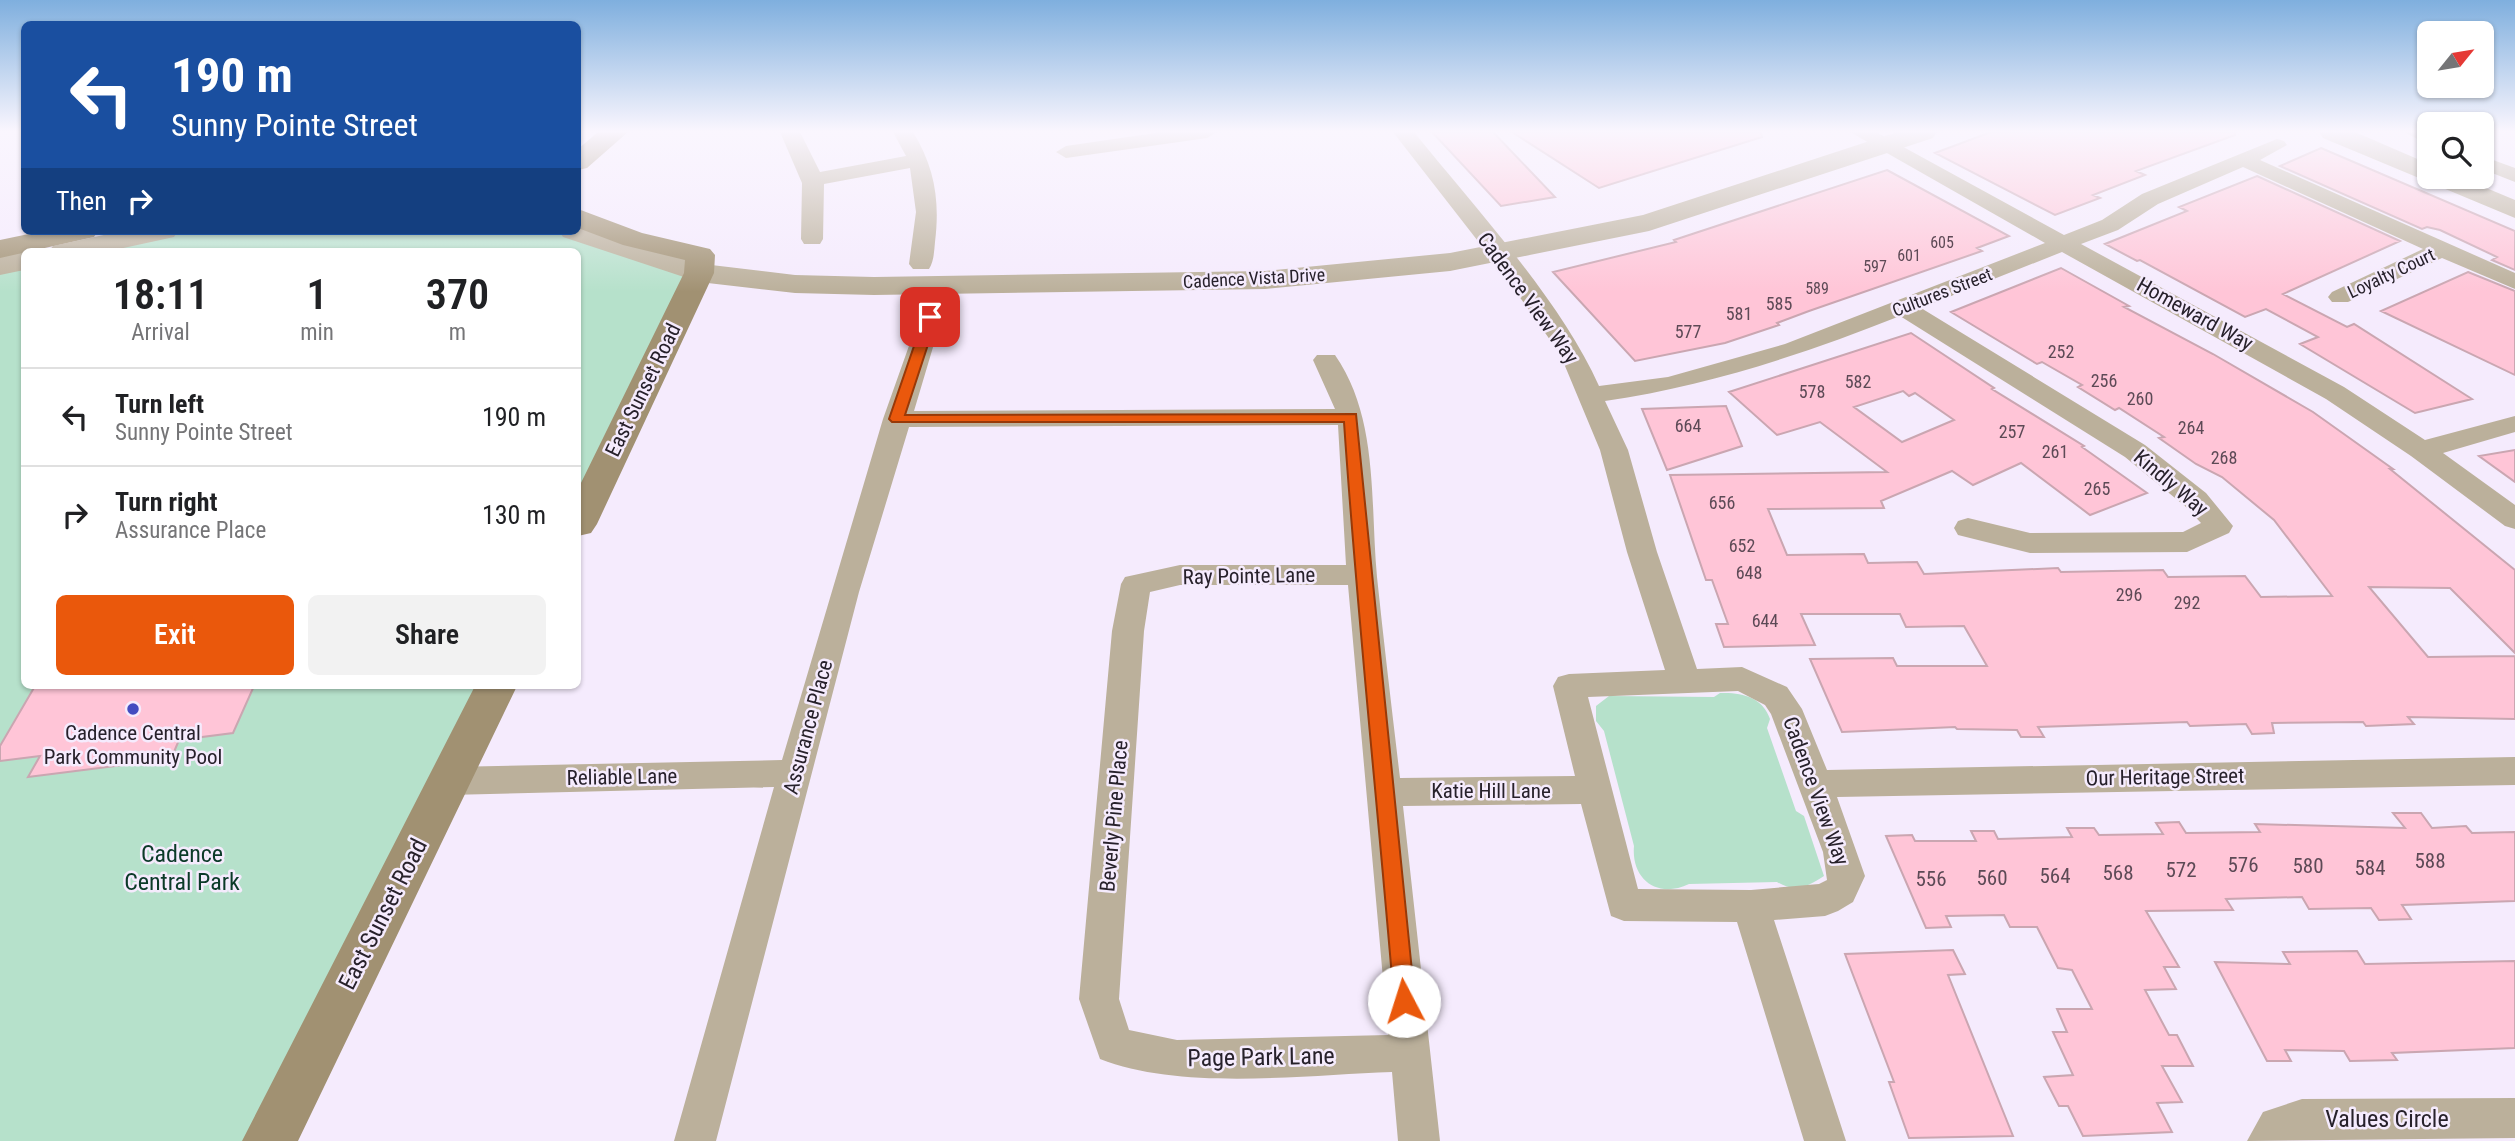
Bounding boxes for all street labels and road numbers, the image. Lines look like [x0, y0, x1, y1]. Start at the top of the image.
street label: Cadence View Way [1472, 228, 1584, 368]
street label: Loyalty Court [2344, 244, 2438, 302]
street label: Cultures Street [1889, 263, 1995, 321]
street label: Cadence Vista Drive [1182, 264, 1326, 292]
street label: Homeward Way [2133, 272, 2257, 356]
street label: East Sunset Road [600, 320, 686, 460]
street label: Kindly Way [2129, 445, 2213, 521]
street label: Ray Pointe Lane [1183, 563, 1316, 589]
street label: Assurance Place [779, 657, 837, 797]
street label: Cadence View Way [1778, 714, 1854, 869]
street label: Beverly Pine Place [1095, 739, 1133, 893]
street label: Reliable Lane [567, 764, 678, 790]
street label: Our Heritage Street [2086, 764, 2244, 790]
street label: Katie Hill Lane [1431, 779, 1551, 803]
street label: East Sunset Road [333, 834, 433, 994]
street label: Page Park Lane [1187, 1042, 1335, 1072]
street label: Values Circle [2325, 1105, 2449, 1133]

